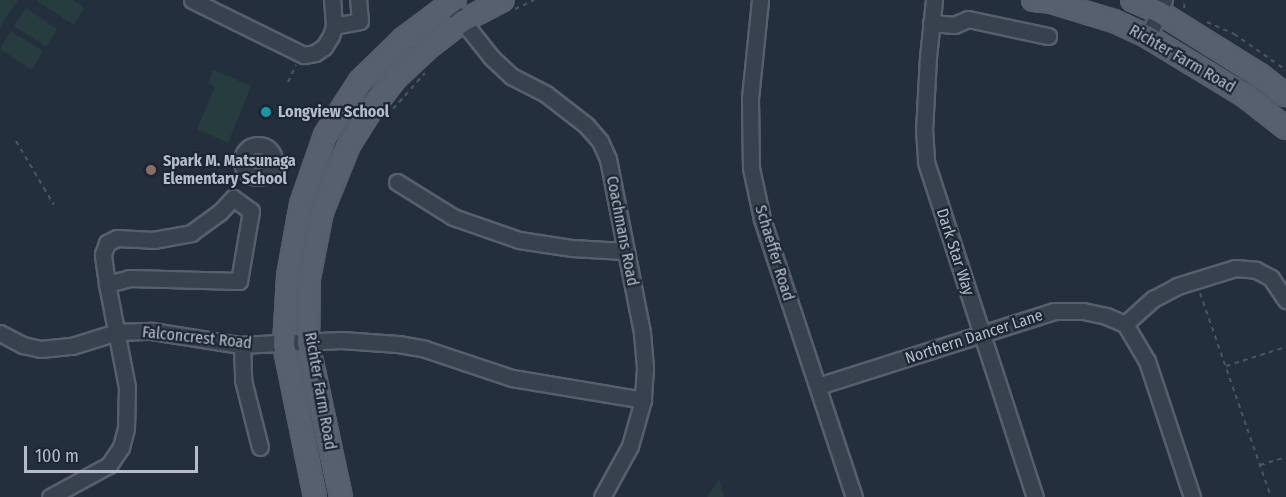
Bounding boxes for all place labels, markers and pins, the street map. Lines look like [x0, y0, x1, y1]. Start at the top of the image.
place label: Longview School [278, 102, 389, 122]
marker: Longview School [259, 105, 273, 119]
place label: Spark M. Matsunaga Elementary School [163, 151, 296, 189]
marker: Spark M. Matsunaga Elementary School [144, 163, 158, 177]

